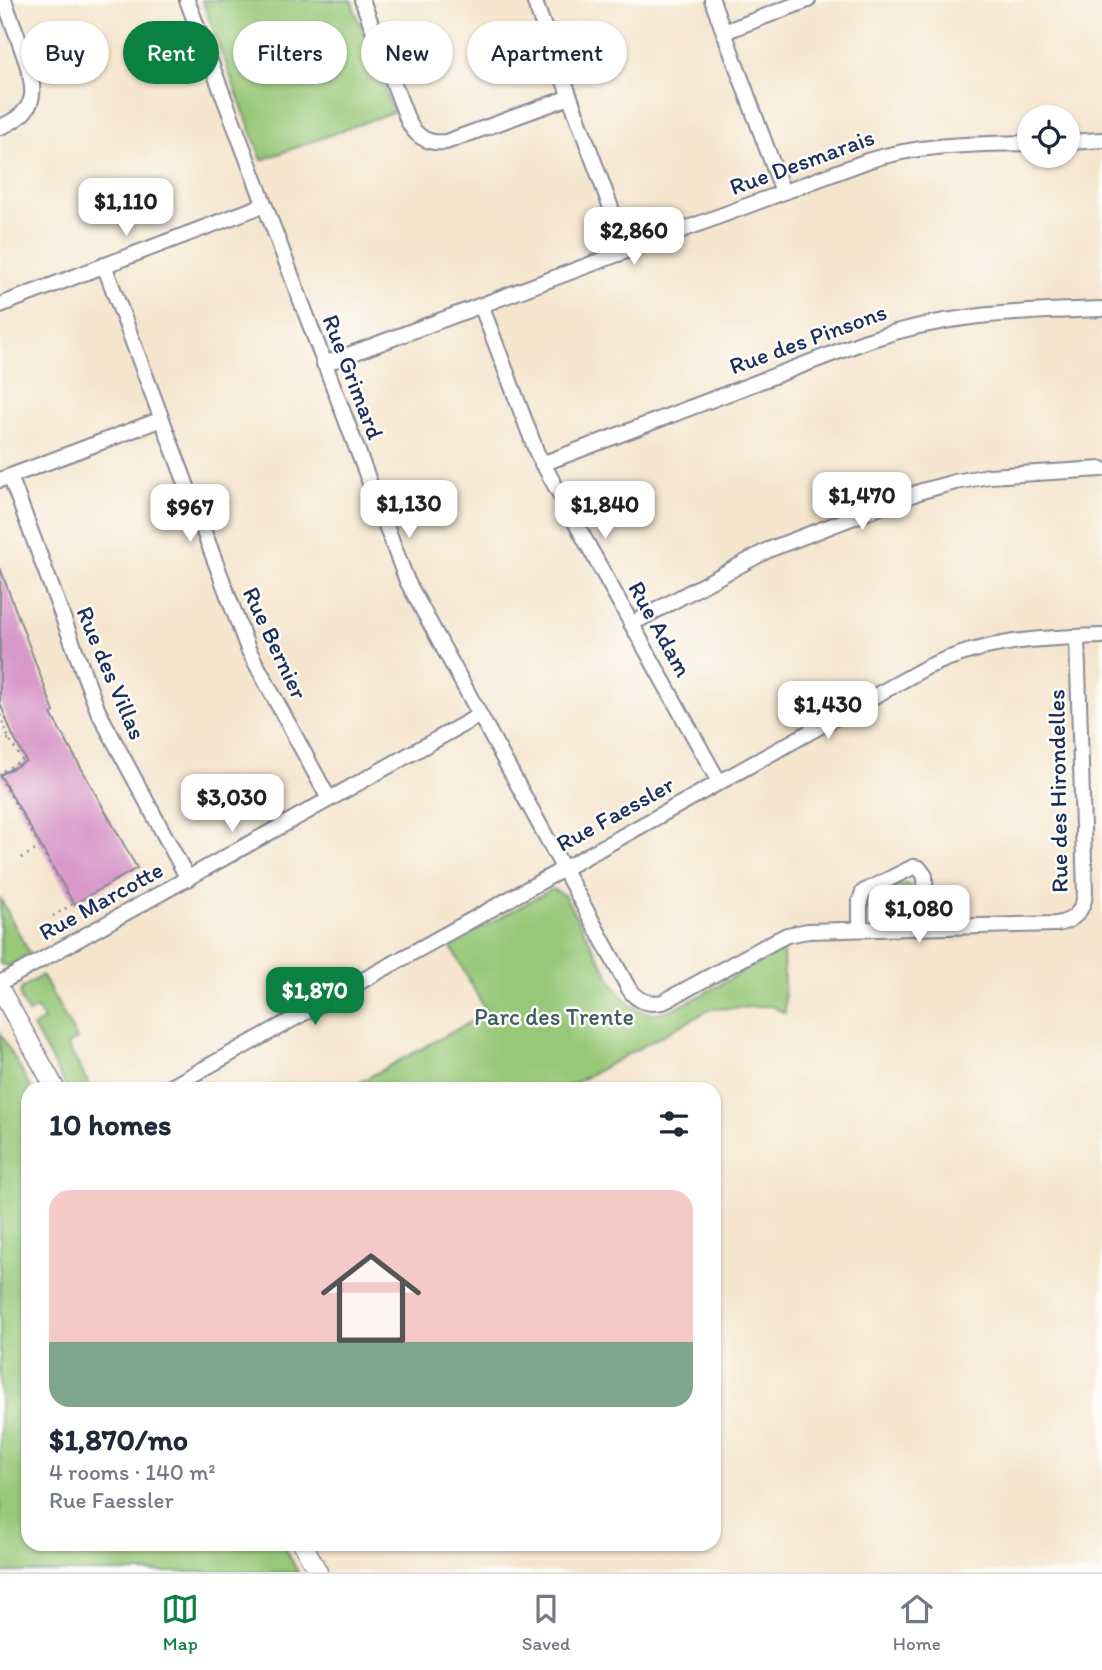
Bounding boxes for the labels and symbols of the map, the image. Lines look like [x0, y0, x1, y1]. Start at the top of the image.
street label: Rue Desmarais [725, 122, 878, 201]
pin: $1,110 [69, 178, 183, 238]
pin: $2,860 [577, 208, 691, 267]
street label: Rue des Pinsons [725, 297, 890, 380]
street label: Rue Grimard [316, 310, 391, 443]
pin: $1,470 [805, 472, 919, 532]
pin: $1,130 [352, 480, 466, 540]
pin: $1,840 [548, 482, 662, 541]
pin: $967 [149, 484, 231, 544]
street label: Rue Adam [622, 576, 699, 682]
street label: Rue Bernier [237, 582, 314, 704]
street label: Rue des Villas [70, 602, 153, 744]
pin: $1,430 [771, 682, 885, 741]
street label: Rue des Hirondelles [1041, 689, 1074, 893]
street label: Rue Faessler [551, 769, 679, 858]
pin: $3,030 [175, 774, 289, 834]
street label: Rue Marcotte [34, 855, 168, 947]
pin: $1,080 [862, 886, 976, 945]
pin: $1,870 [258, 968, 372, 1027]
park label: Parc des Trente [474, 1002, 634, 1031]

